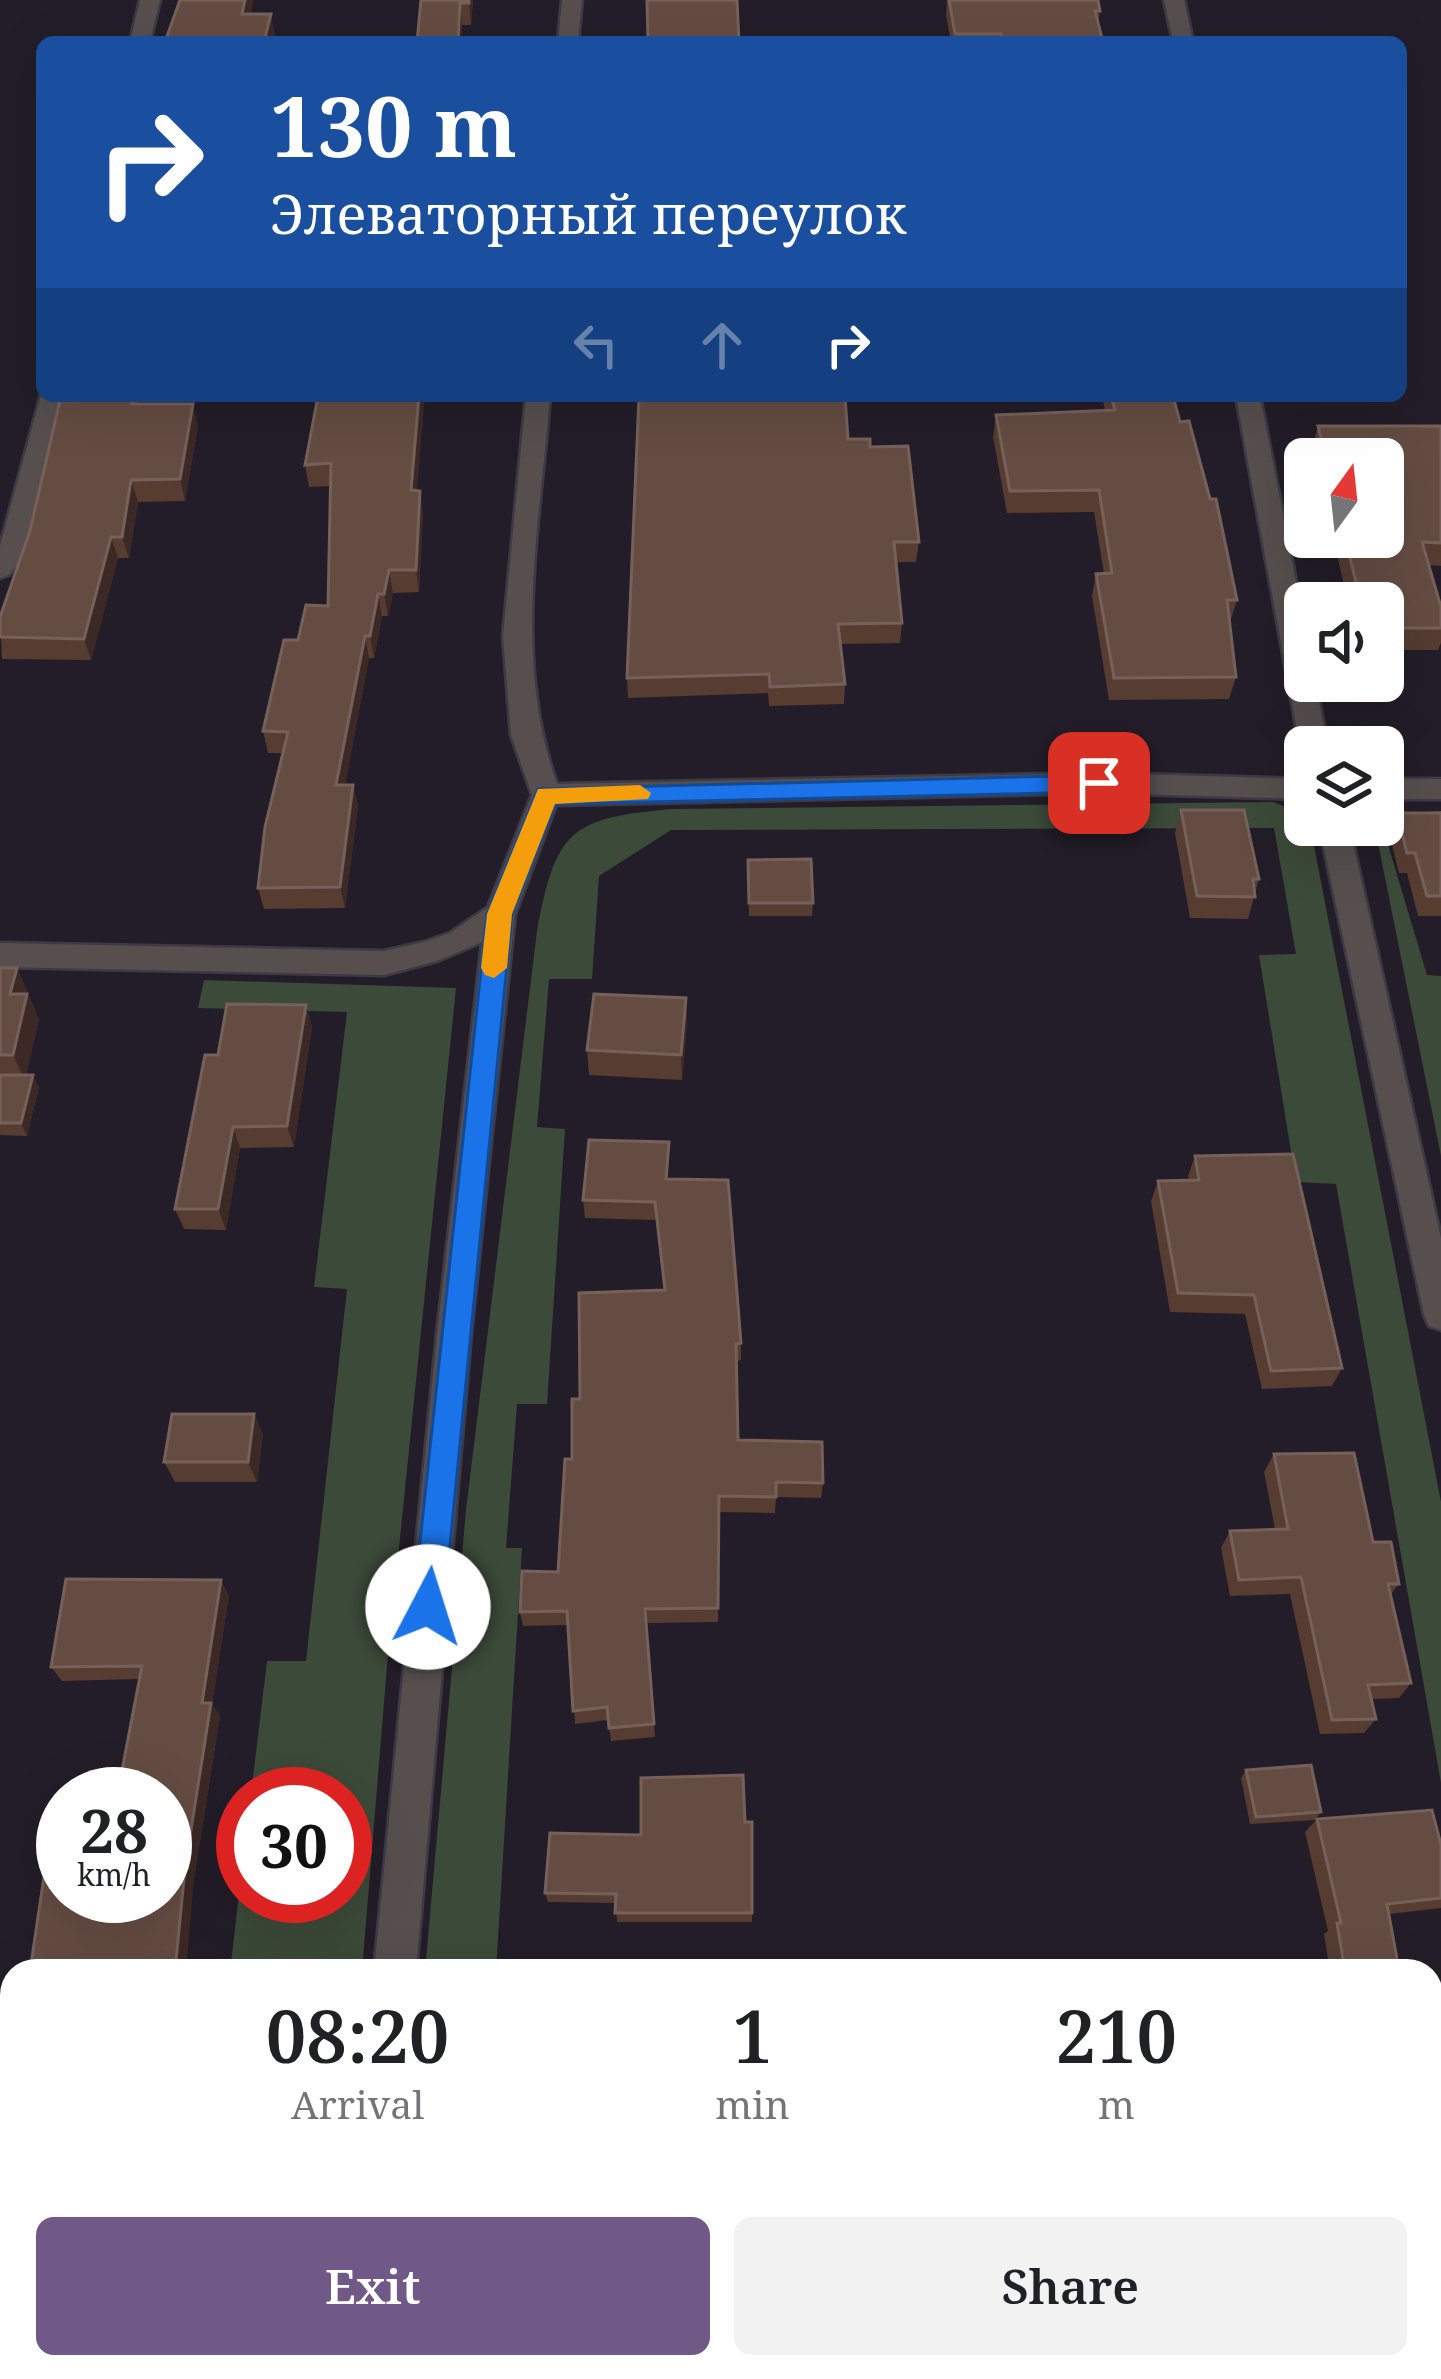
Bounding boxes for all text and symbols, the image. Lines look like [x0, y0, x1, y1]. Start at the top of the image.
text: 130 m [270, 67, 517, 182]
icon: right [72, 84, 228, 240]
text: Элеваторный переулок [270, 176, 906, 250]
icon: left [563, 312, 629, 378]
icon: ahead [689, 312, 755, 378]
icon: right [815, 312, 881, 378]
north arrow [1284, 438, 1404, 558]
map controls [1284, 438, 1404, 846]
button: sound [1284, 582, 1404, 702]
button: layers [1284, 726, 1404, 846]
pin [1048, 732, 1150, 834]
icon: arrive [1066, 750, 1132, 816]
position arrow [365, 1544, 491, 1670]
speed limit sign: 30 [216, 1767, 372, 1923]
text: 28 [80, 1789, 148, 1871]
text: km/h [77, 1854, 151, 1895]
text: 08:20 [266, 1986, 449, 2084]
text: 1 [732, 1986, 773, 2084]
text: 210 [1056, 1986, 1177, 2084]
text: Arrival [291, 2077, 424, 2130]
text: min [715, 2077, 790, 2130]
text: m [1098, 2077, 1135, 2130]
button: Exit [36, 2217, 710, 2355]
button: Share [734, 2217, 1407, 2355]

